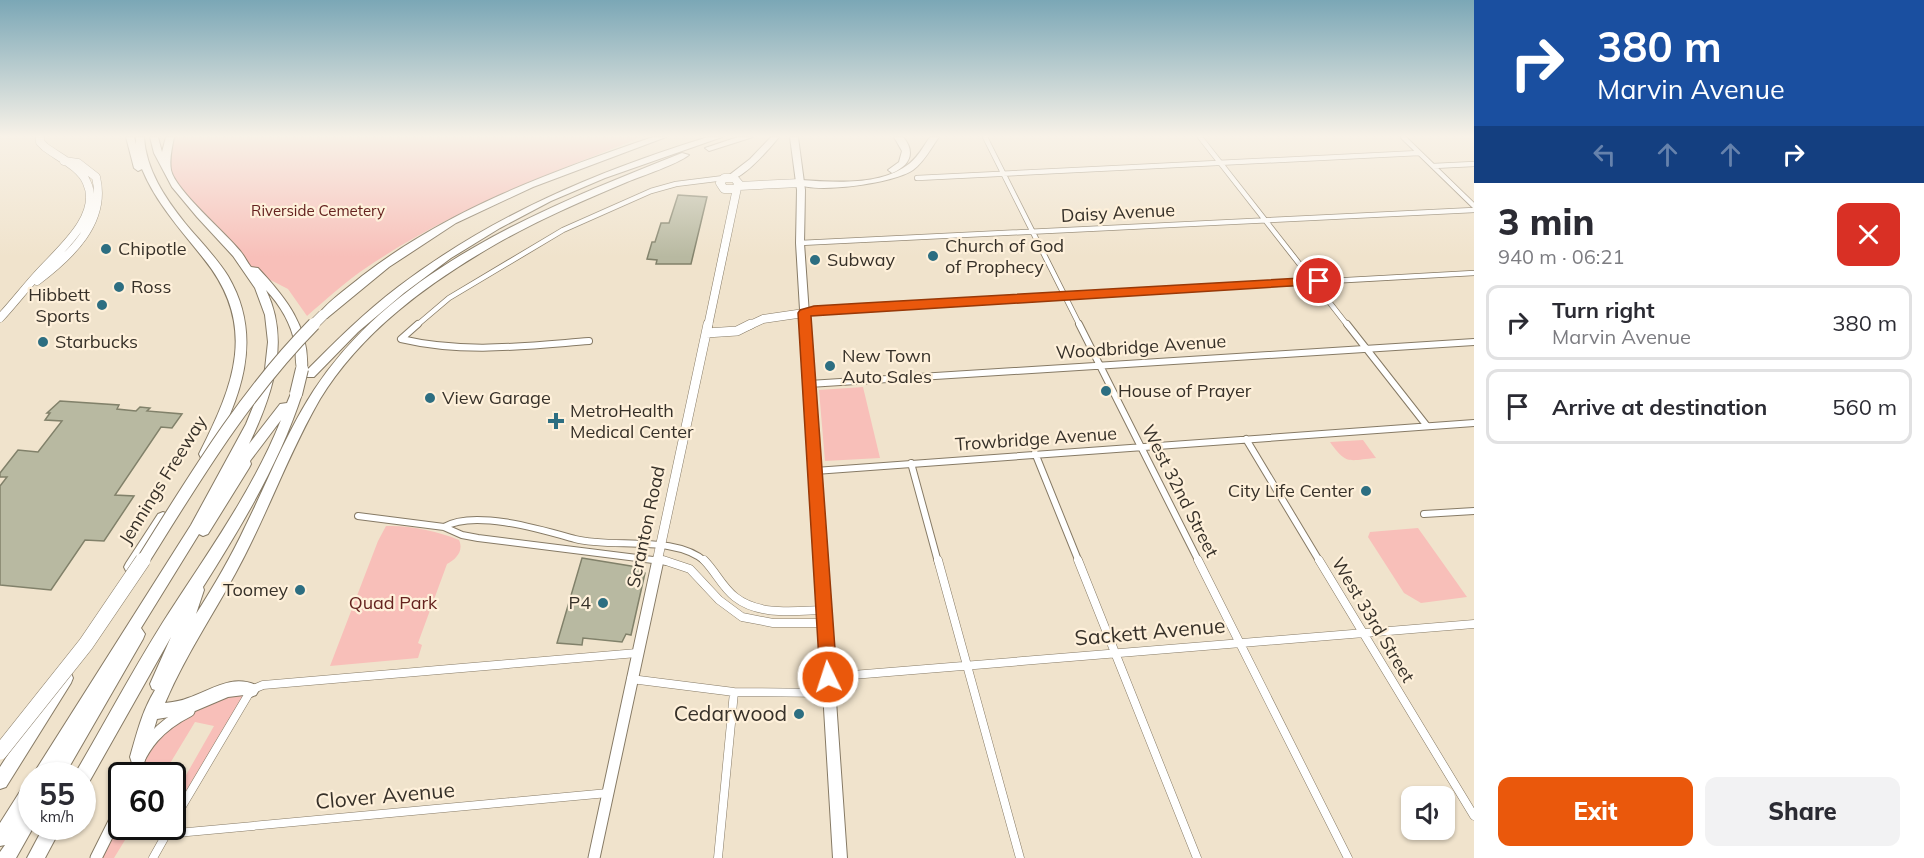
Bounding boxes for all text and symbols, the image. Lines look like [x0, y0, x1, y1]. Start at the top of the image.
text: 380 m [1597, 20, 1722, 73]
icon: right [1498, 24, 1576, 102]
text: Marvin Avenue [1597, 72, 1785, 106]
icon: left [1588, 138, 1621, 171]
icon: ahead [1651, 138, 1684, 171]
icon: ahead [1714, 138, 1747, 171]
icon: right [1777, 138, 1810, 171]
street label: Daisy Avenue [1060, 198, 1176, 227]
text: 3 min [1498, 199, 1594, 244]
park label: Riverside Cemetery [251, 201, 385, 220]
button: close [1837, 203, 1900, 266]
place label: Church of God of Prophecy [945, 234, 1064, 278]
place label: Chipotle [118, 237, 187, 260]
marker: Chipotle [99, 242, 113, 256]
text: 940 m · 06:21 [1498, 244, 1624, 269]
place label: Subway [827, 248, 895, 271]
marker: Church of God of Prophecy [926, 249, 940, 263]
marker: Subway [808, 253, 822, 267]
pin [1293, 255, 1344, 306]
icon: arrive [1302, 264, 1335, 297]
place label: Ross [131, 275, 171, 298]
marker: Ross [112, 280, 126, 294]
place label: Hibbett Sports [28, 283, 90, 327]
text: Turn right [1552, 296, 1655, 324]
marker: Hibbett Sports [95, 298, 109, 312]
icon: right [1501, 306, 1534, 339]
text: 380 m [1832, 309, 1897, 337]
text: Marvin Avenue [1552, 324, 1691, 349]
street label: Woodbridge Avenue [1055, 329, 1227, 364]
place label: Starbucks [55, 330, 138, 353]
marker: Starbucks [36, 335, 50, 349]
place label: New Town Auto Sales [842, 344, 932, 388]
marker: New Town Auto Sales [823, 359, 837, 373]
place label: House of Prayer [1118, 379, 1252, 402]
marker: House of Prayer [1099, 384, 1113, 398]
place label: View Garage [442, 386, 551, 409]
icon: arrive [1501, 390, 1534, 423]
marker: View Garage [423, 391, 437, 405]
text: Arrive at destination [1552, 393, 1767, 421]
text: 560 m [1832, 393, 1897, 421]
place label: MetroHealth Medical Center [570, 399, 694, 443]
street label: Jennings Freeway [114, 411, 212, 548]
marker: MetroHealth Medical Center [547, 412, 565, 430]
street label: Trowbridge Avenue [954, 421, 1118, 456]
street label: West 32nd Street [1137, 421, 1224, 561]
street label: Scranton Road [621, 464, 670, 590]
place label: City Life Center [1228, 479, 1354, 502]
marker: City Life Center [1359, 484, 1373, 498]
street label: West 33rd Street [1327, 553, 1420, 686]
place label: Toomey [223, 578, 288, 601]
marker: Toomey [293, 583, 307, 597]
park label: Quad Park [349, 591, 438, 614]
place label: P4 [568, 591, 591, 614]
marker: P4 [596, 596, 610, 610]
street label: Sackett Avenue [1074, 611, 1226, 651]
position arrow [796, 645, 860, 709]
place label: Cedarwood [674, 700, 787, 726]
marker: Cedarwood [792, 707, 806, 721]
speed limit sign: 60 [108, 762, 186, 840]
text: 55 [39, 775, 75, 813]
street label: Clover Avenue [314, 776, 456, 814]
button: Exit [1498, 777, 1693, 846]
button: Share [1705, 777, 1900, 846]
map controls [1401, 786, 1455, 840]
button: sound [1401, 786, 1455, 840]
text: km/h [40, 807, 74, 826]

